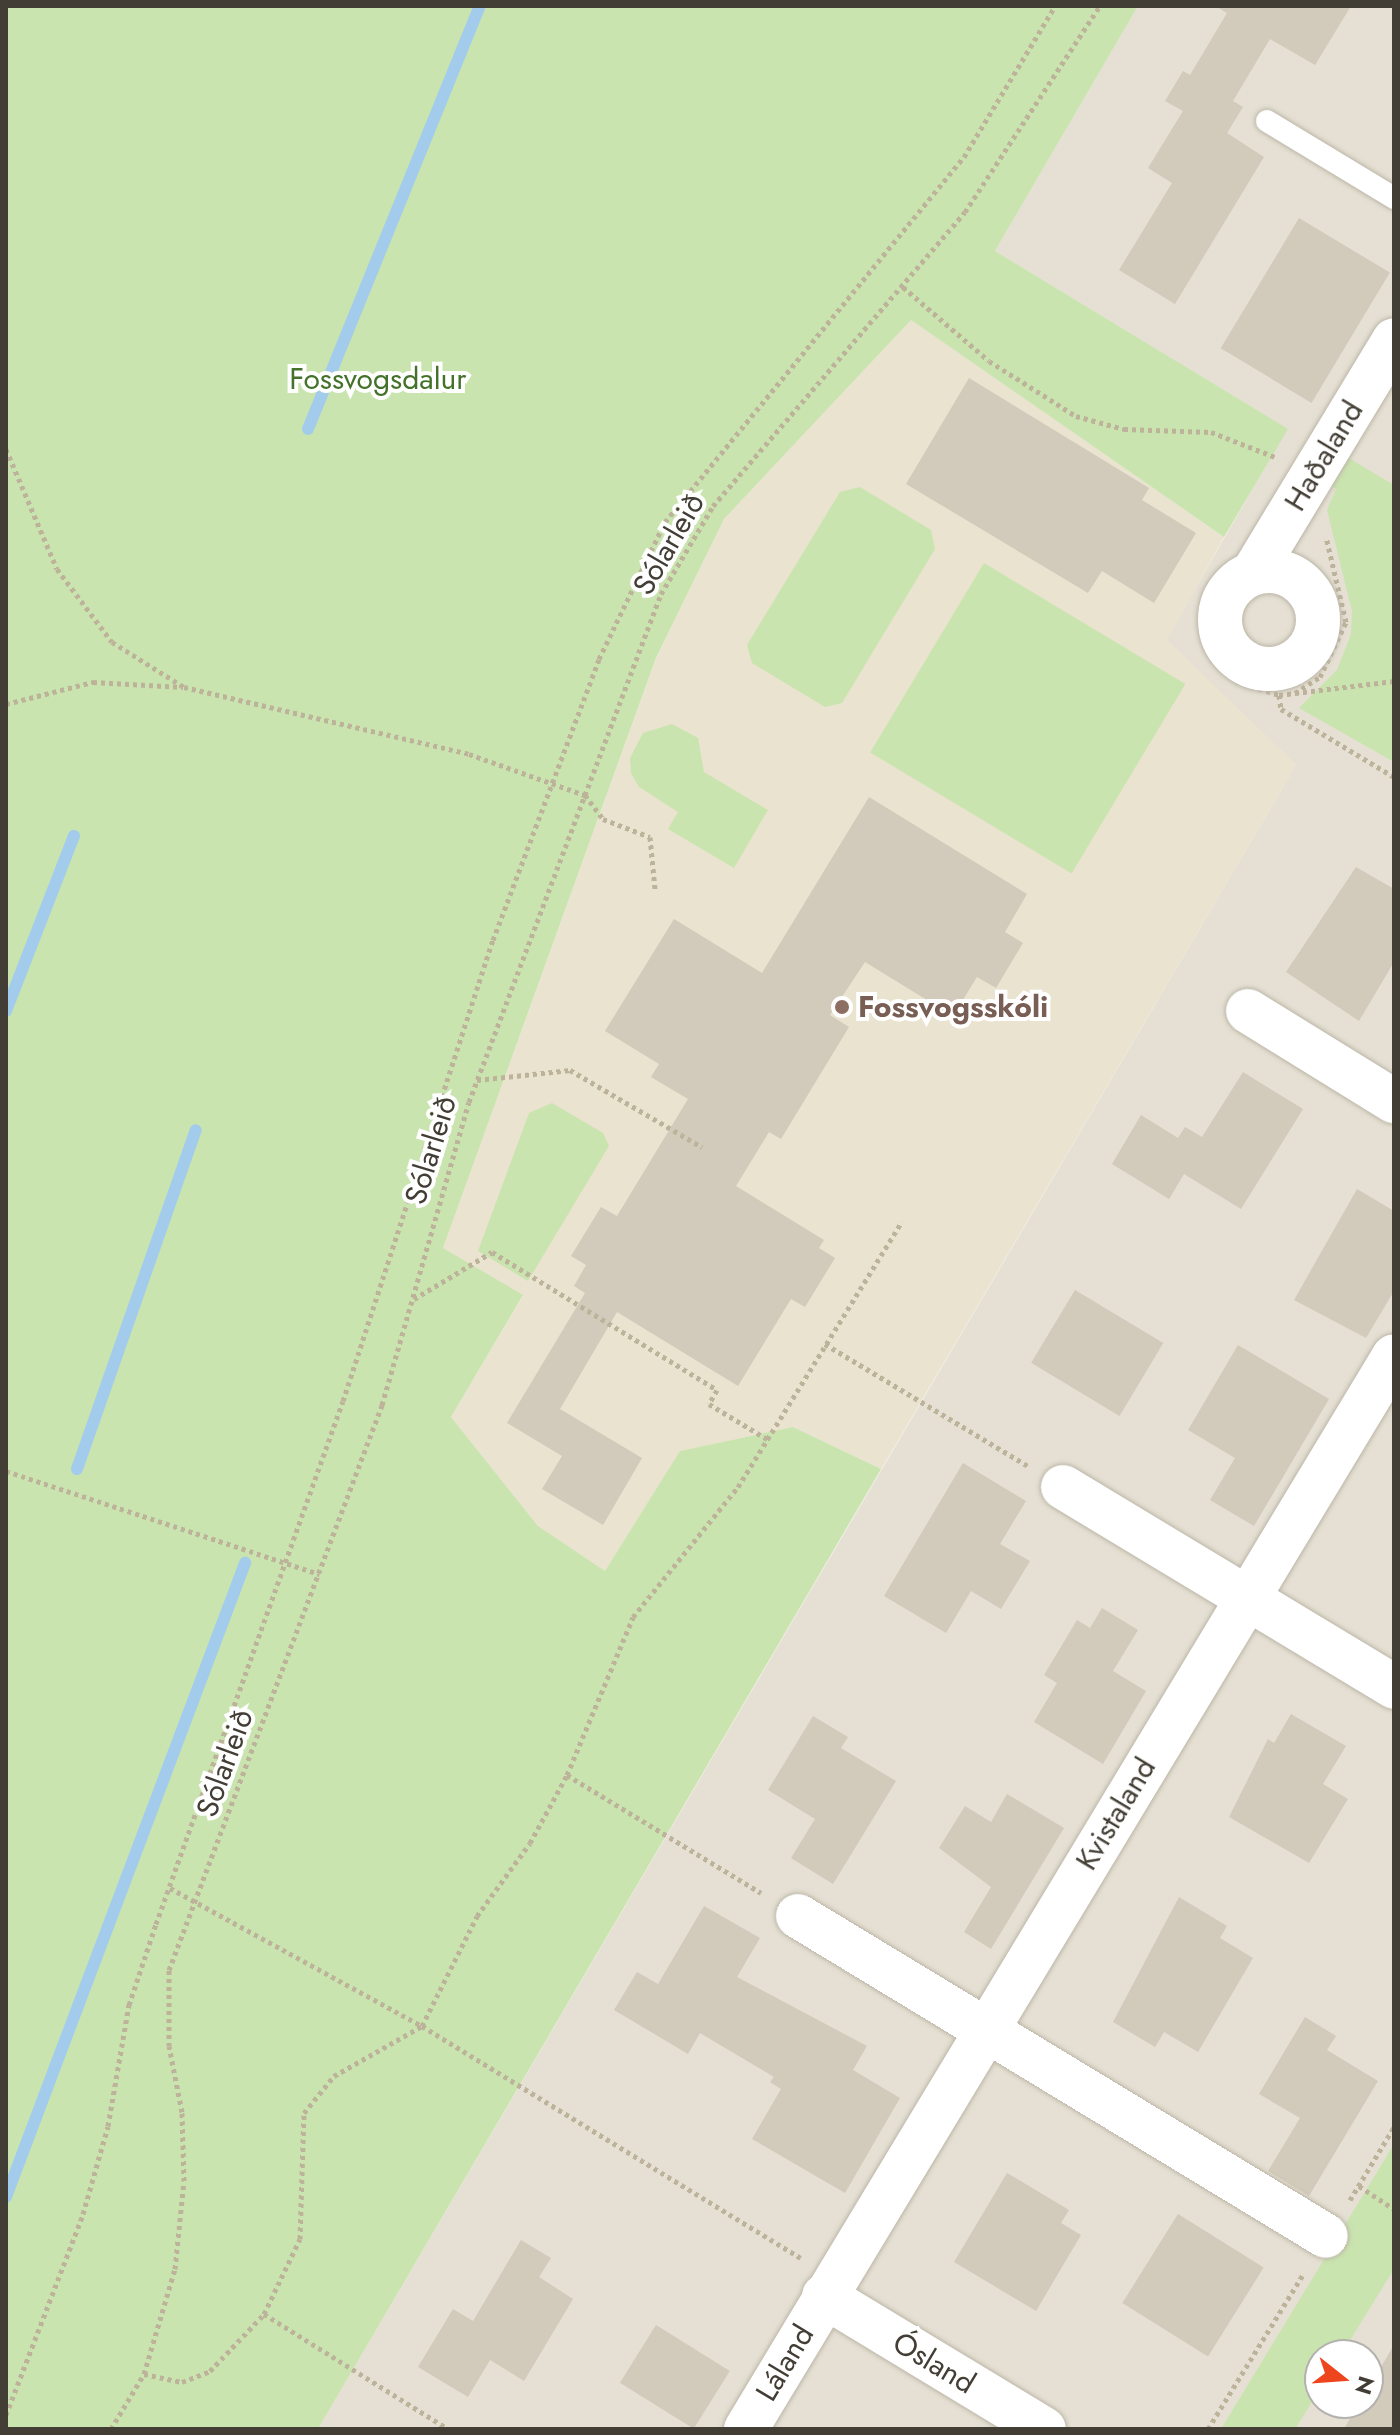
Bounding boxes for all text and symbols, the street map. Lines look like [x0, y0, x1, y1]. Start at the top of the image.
park label: Fossvogsdalur [289, 361, 467, 397]
street label: Haðaland [1277, 395, 1371, 517]
street label: Sólarleið [625, 487, 713, 601]
place label: Fossvogsskóli [858, 989, 1048, 1025]
marker: Fossvogsskóli [833, 998, 851, 1016]
street label: Sólarleið [397, 1091, 465, 1209]
street label: Sólarleið [189, 1704, 261, 1822]
street label: Kvistaland [1069, 1751, 1163, 1877]
street label: Láland [748, 2318, 822, 2408]
street label: Ósland [886, 2324, 982, 2402]
north arrow [1304, 2339, 1384, 2419]
text: N [1347, 2372, 1383, 2398]

